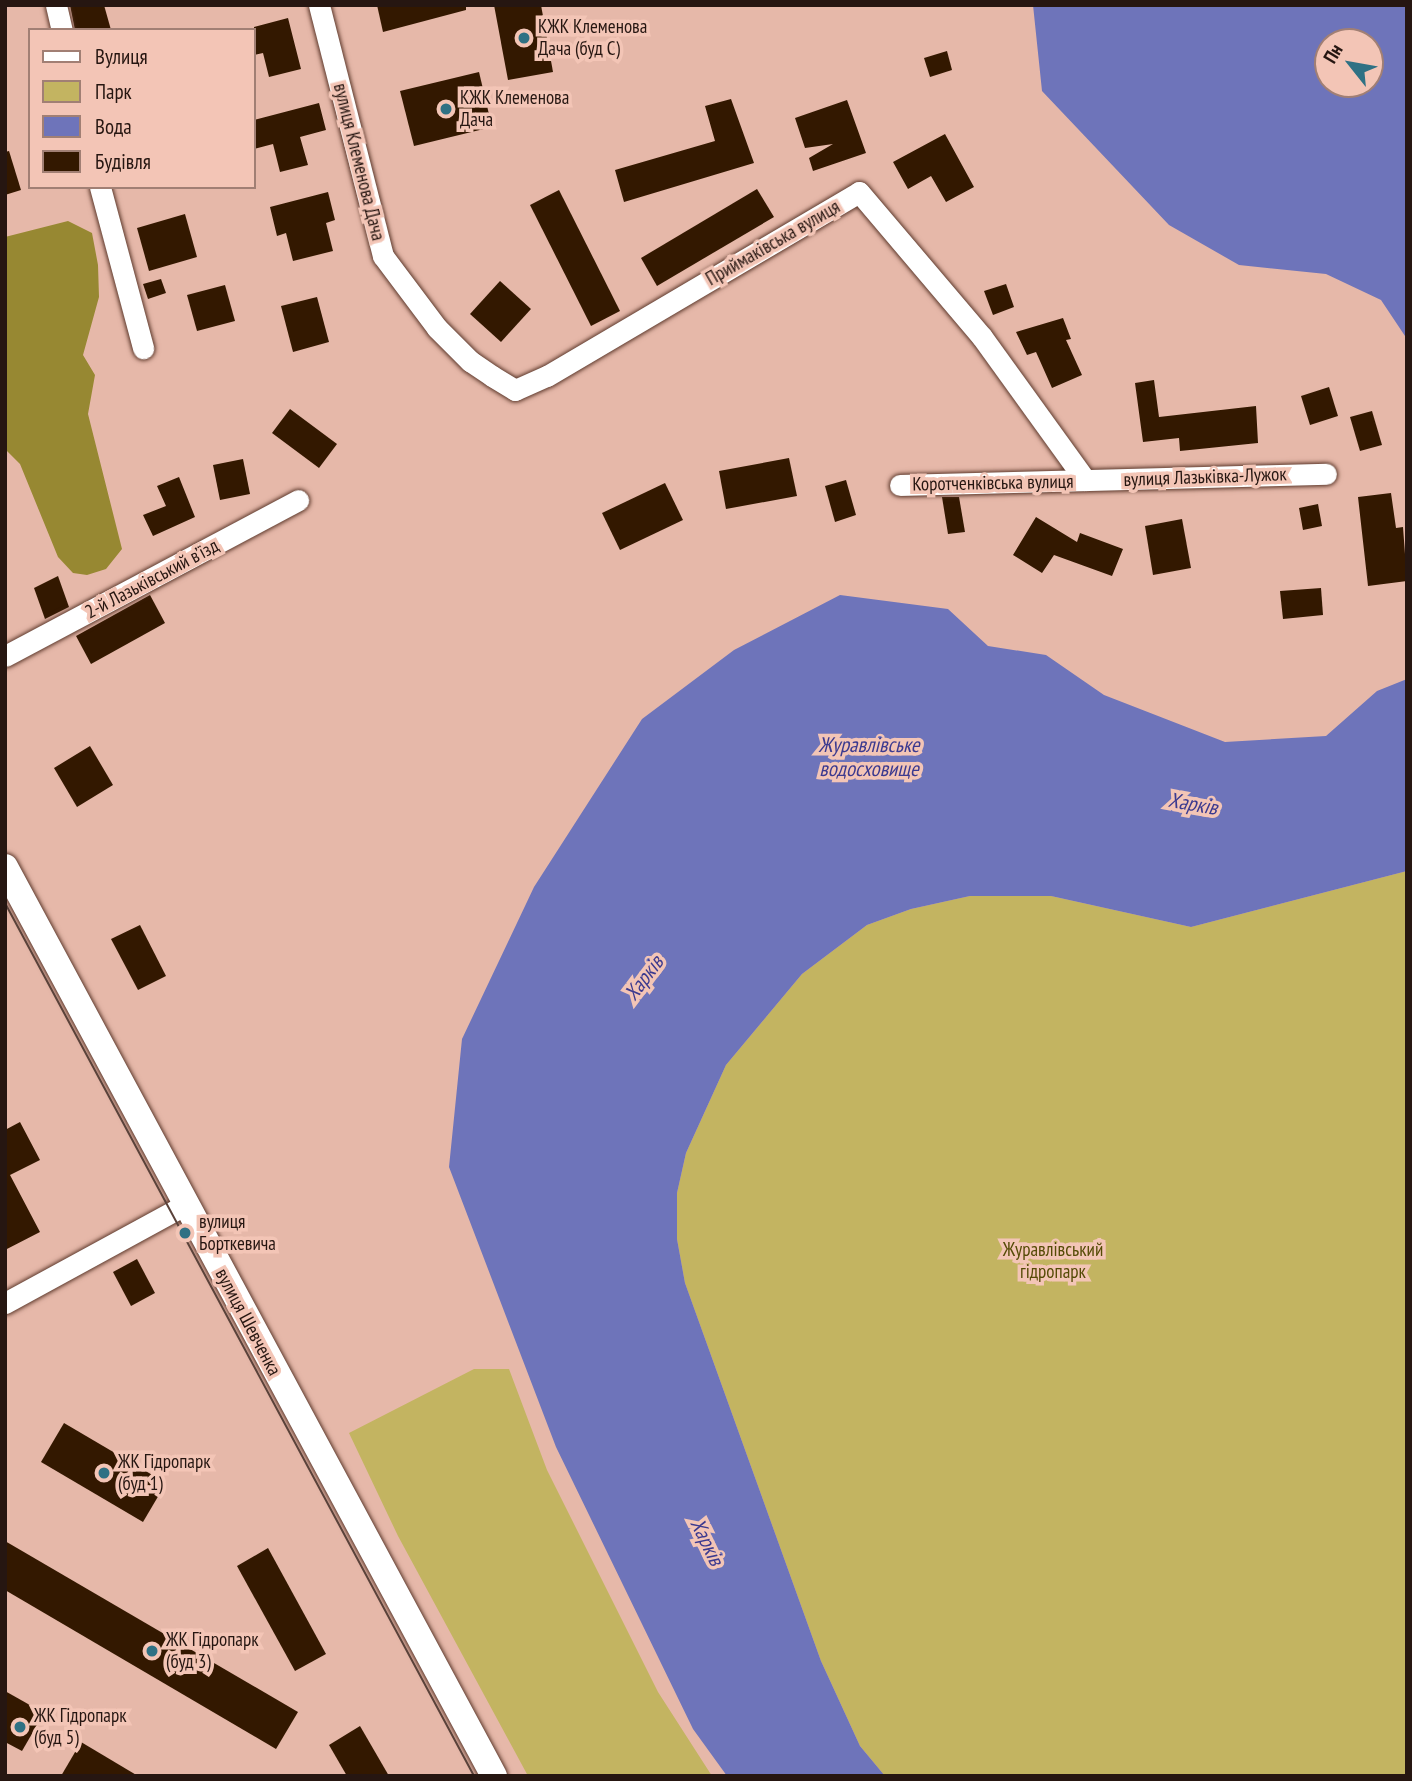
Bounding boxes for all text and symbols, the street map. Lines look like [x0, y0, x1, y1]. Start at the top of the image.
place label: КЖК Клеменова Дача (буд С) [538, 16, 647, 60]
legend [28, 28, 256, 189]
north arrow [1314, 28, 1384, 98]
marker: КЖК Клеменова Дача (буд С) [516, 30, 532, 46]
text: Пн [1318, 39, 1348, 67]
text: Вулиця [95, 43, 148, 70]
text: Парк [95, 78, 132, 105]
street label: вулиця Клеменова Дача [328, 81, 390, 243]
place label: КЖК Клеменова Дача [460, 87, 569, 131]
marker: КЖК Клеменова Дача [438, 101, 454, 117]
text: Вода [95, 113, 132, 140]
text: Будівля [95, 148, 151, 175]
street label: Приймаківська вулиця [702, 195, 844, 291]
street label: вулиця Лазьківка-Лужок [1123, 463, 1287, 491]
street label: Коротченківська вулиця [912, 470, 1074, 496]
street label: 2-й Лазьківський в’їзд [81, 534, 223, 624]
water label: Журавлівське водосховище [818, 732, 920, 782]
water label: Харків [1167, 787, 1219, 821]
water label: Харків [619, 951, 669, 1005]
place label: вулиця Борткевича [199, 1211, 276, 1255]
marker: вулиця Борткевича [177, 1225, 193, 1241]
park label: Журавлівський гідропарк [1003, 1239, 1103, 1283]
street label: вулиця Шевченка [210, 1265, 286, 1379]
place label: ЖК Гідропарк (буд 1) [118, 1451, 211, 1495]
marker: ЖК Гідропарк (буд 1) [96, 1465, 112, 1481]
water label: Харків [685, 1514, 729, 1570]
place label: ЖК Гідропарк (буд 3) [166, 1629, 259, 1673]
marker: ЖК Гідропарк (буд 3) [144, 1643, 160, 1659]
place label: ЖК Гідропарк (буд 5) [34, 1705, 127, 1749]
marker: ЖК Гідропарк (буд 5) [12, 1719, 28, 1735]

